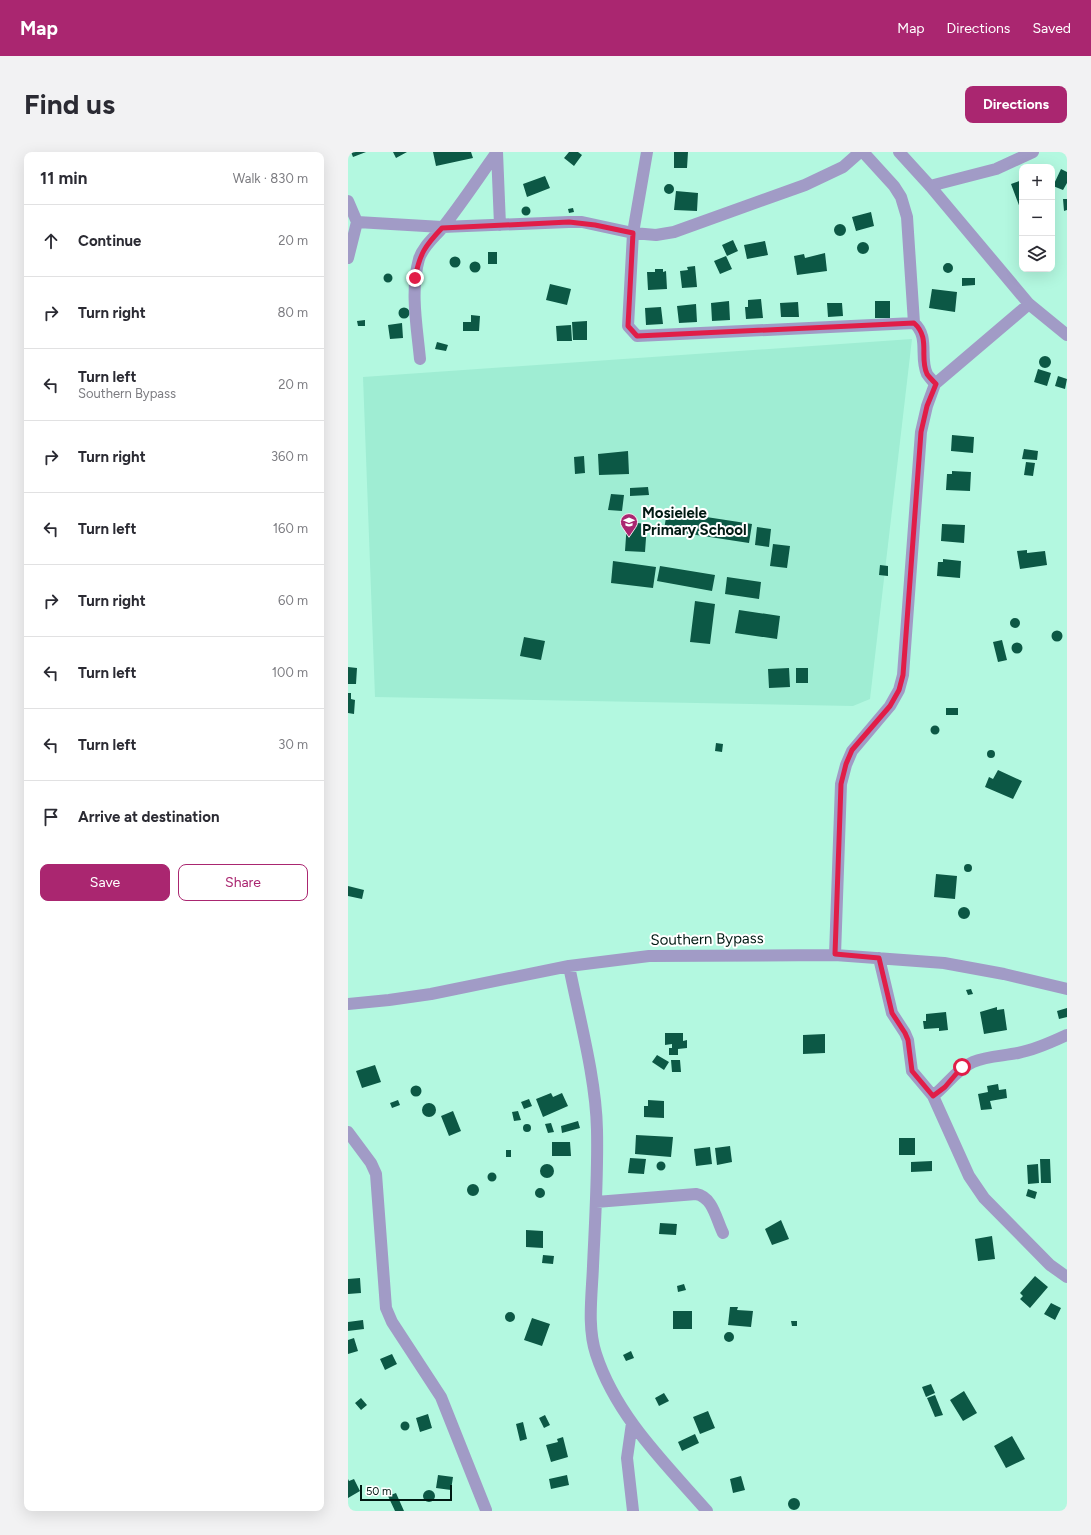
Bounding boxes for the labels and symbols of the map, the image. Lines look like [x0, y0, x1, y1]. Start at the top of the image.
route end [406, 269, 424, 287]
place label: Mosielele Primary School [642, 504, 747, 539]
school or university icon: Mosielele Primary School [619, 512, 639, 537]
street label: Southern Bypass [650, 929, 764, 949]
route start [953, 1058, 971, 1076]
scale bar [360, 1483, 452, 1502]

